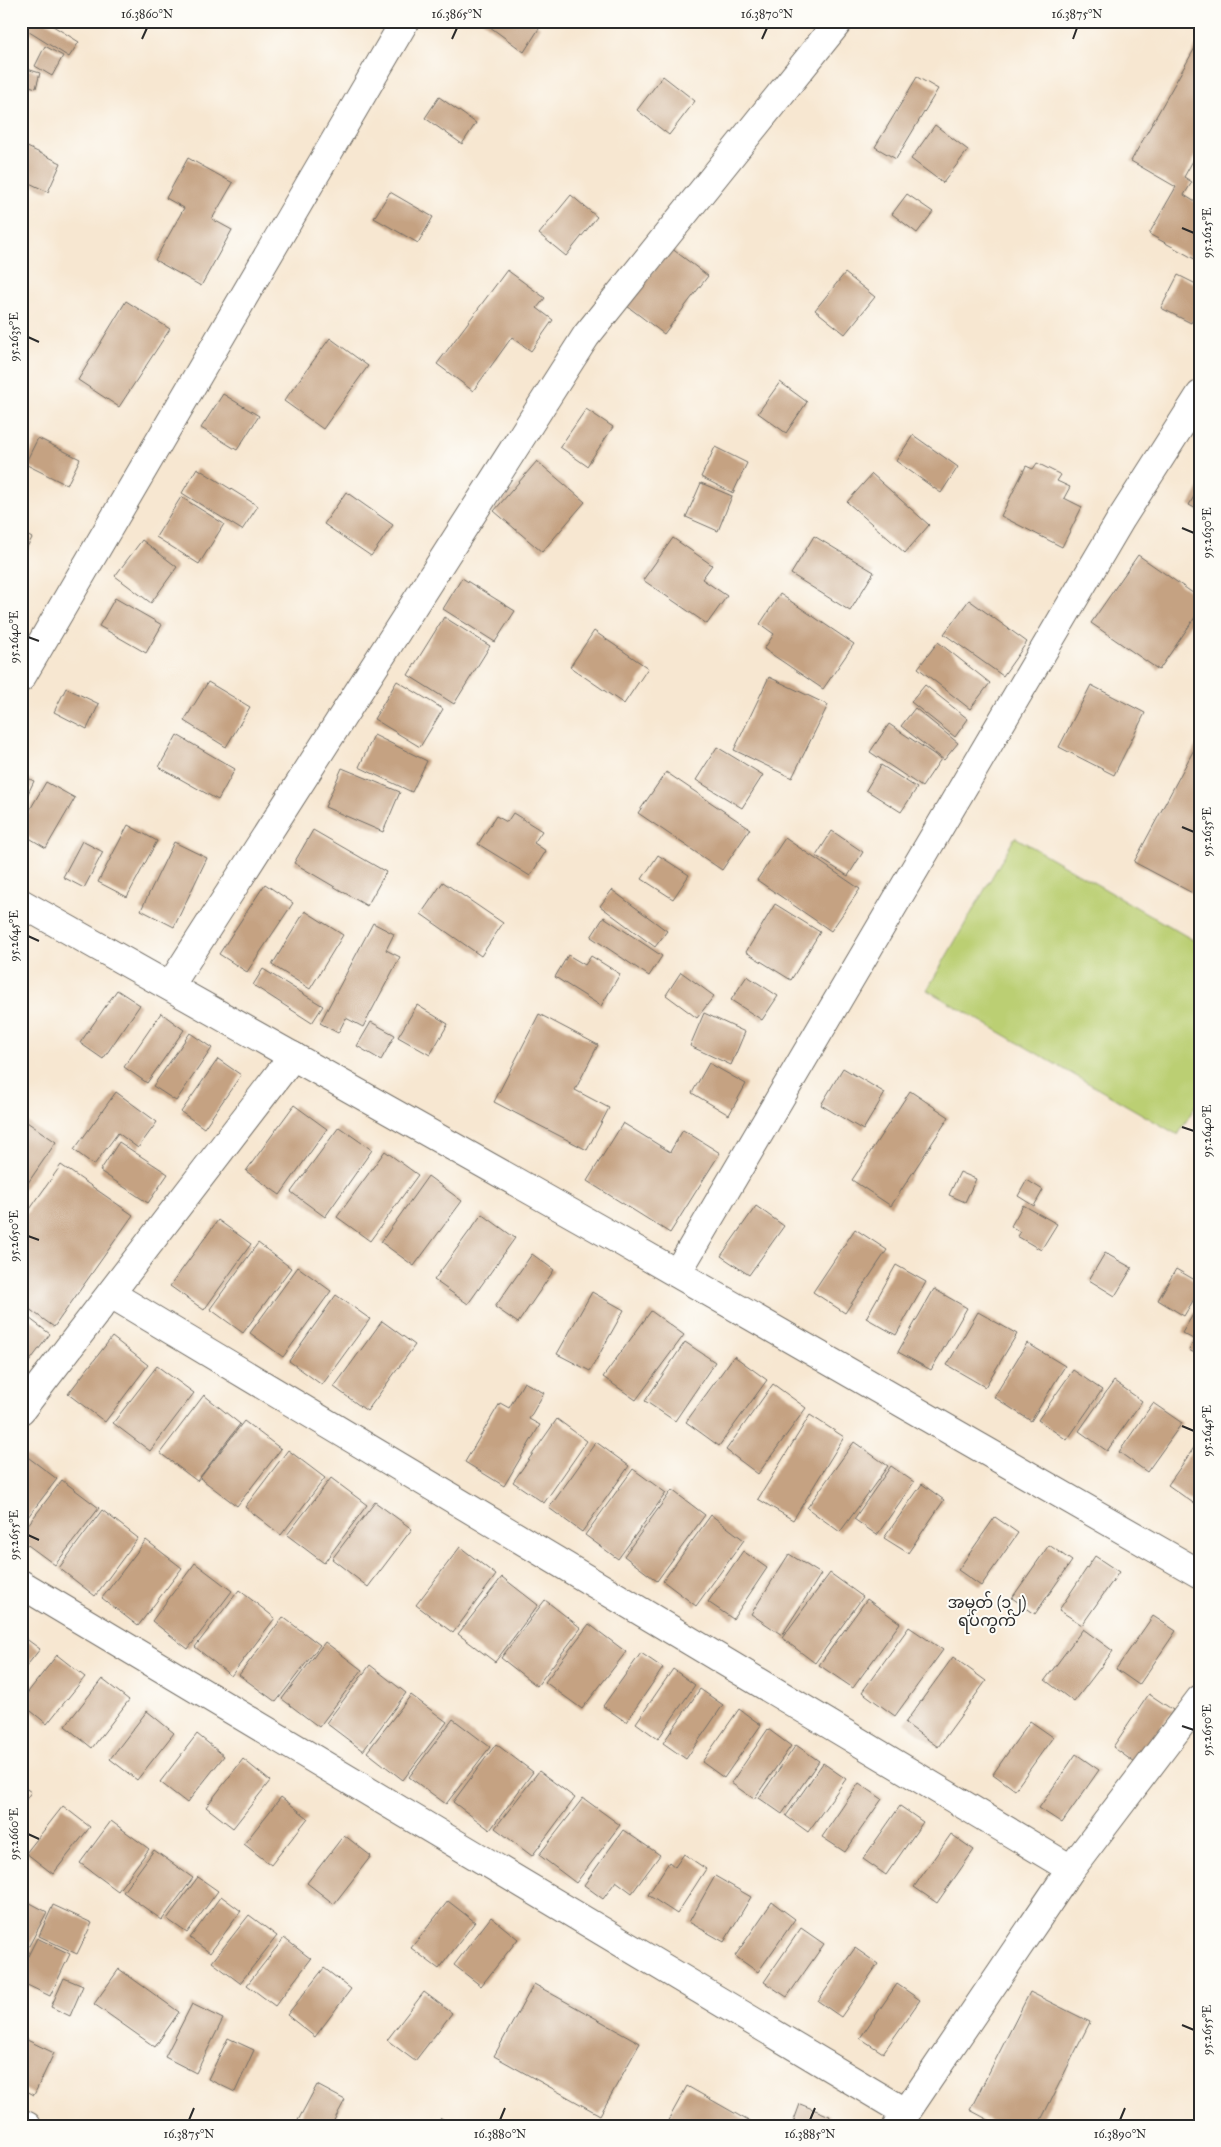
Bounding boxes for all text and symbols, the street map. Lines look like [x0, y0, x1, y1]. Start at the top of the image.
text: 16.3860°N [121, 7, 173, 21]
text: 16.3865°N [432, 7, 482, 21]
text: 16.3870°N [741, 7, 793, 21]
text: 16.3875°N [1051, 7, 1103, 21]
text: 95.2625°E [1200, 207, 1214, 258]
text: 95.2635°E [7, 312, 21, 362]
text: 95.2630°E [1200, 507, 1214, 559]
text: 95.2640°E [7, 610, 21, 663]
text: 95.2635°E [1200, 807, 1214, 857]
text: 95.2645°E [7, 910, 21, 962]
text: 95.2640°E [1200, 1104, 1214, 1157]
text: 95.2650°E [7, 1210, 21, 1262]
text: 95.2645°E [1200, 1405, 1214, 1457]
text: 95.2655°E [7, 1509, 21, 1560]
district label: အမှတ် (၁၂) ရပ်ကွက် [947, 1591, 1027, 1634]
text: 95.2650°E [1200, 1704, 1214, 1756]
text: 95.2660°E [7, 1807, 21, 1860]
text: 95.2655°E [1200, 2004, 1214, 2055]
text: 16.3875°N [163, 2127, 215, 2141]
text: 16.3880°N [474, 2127, 526, 2141]
text: 16.3885°N [784, 2127, 836, 2141]
text: 16.3890°N [1094, 2127, 1146, 2141]

